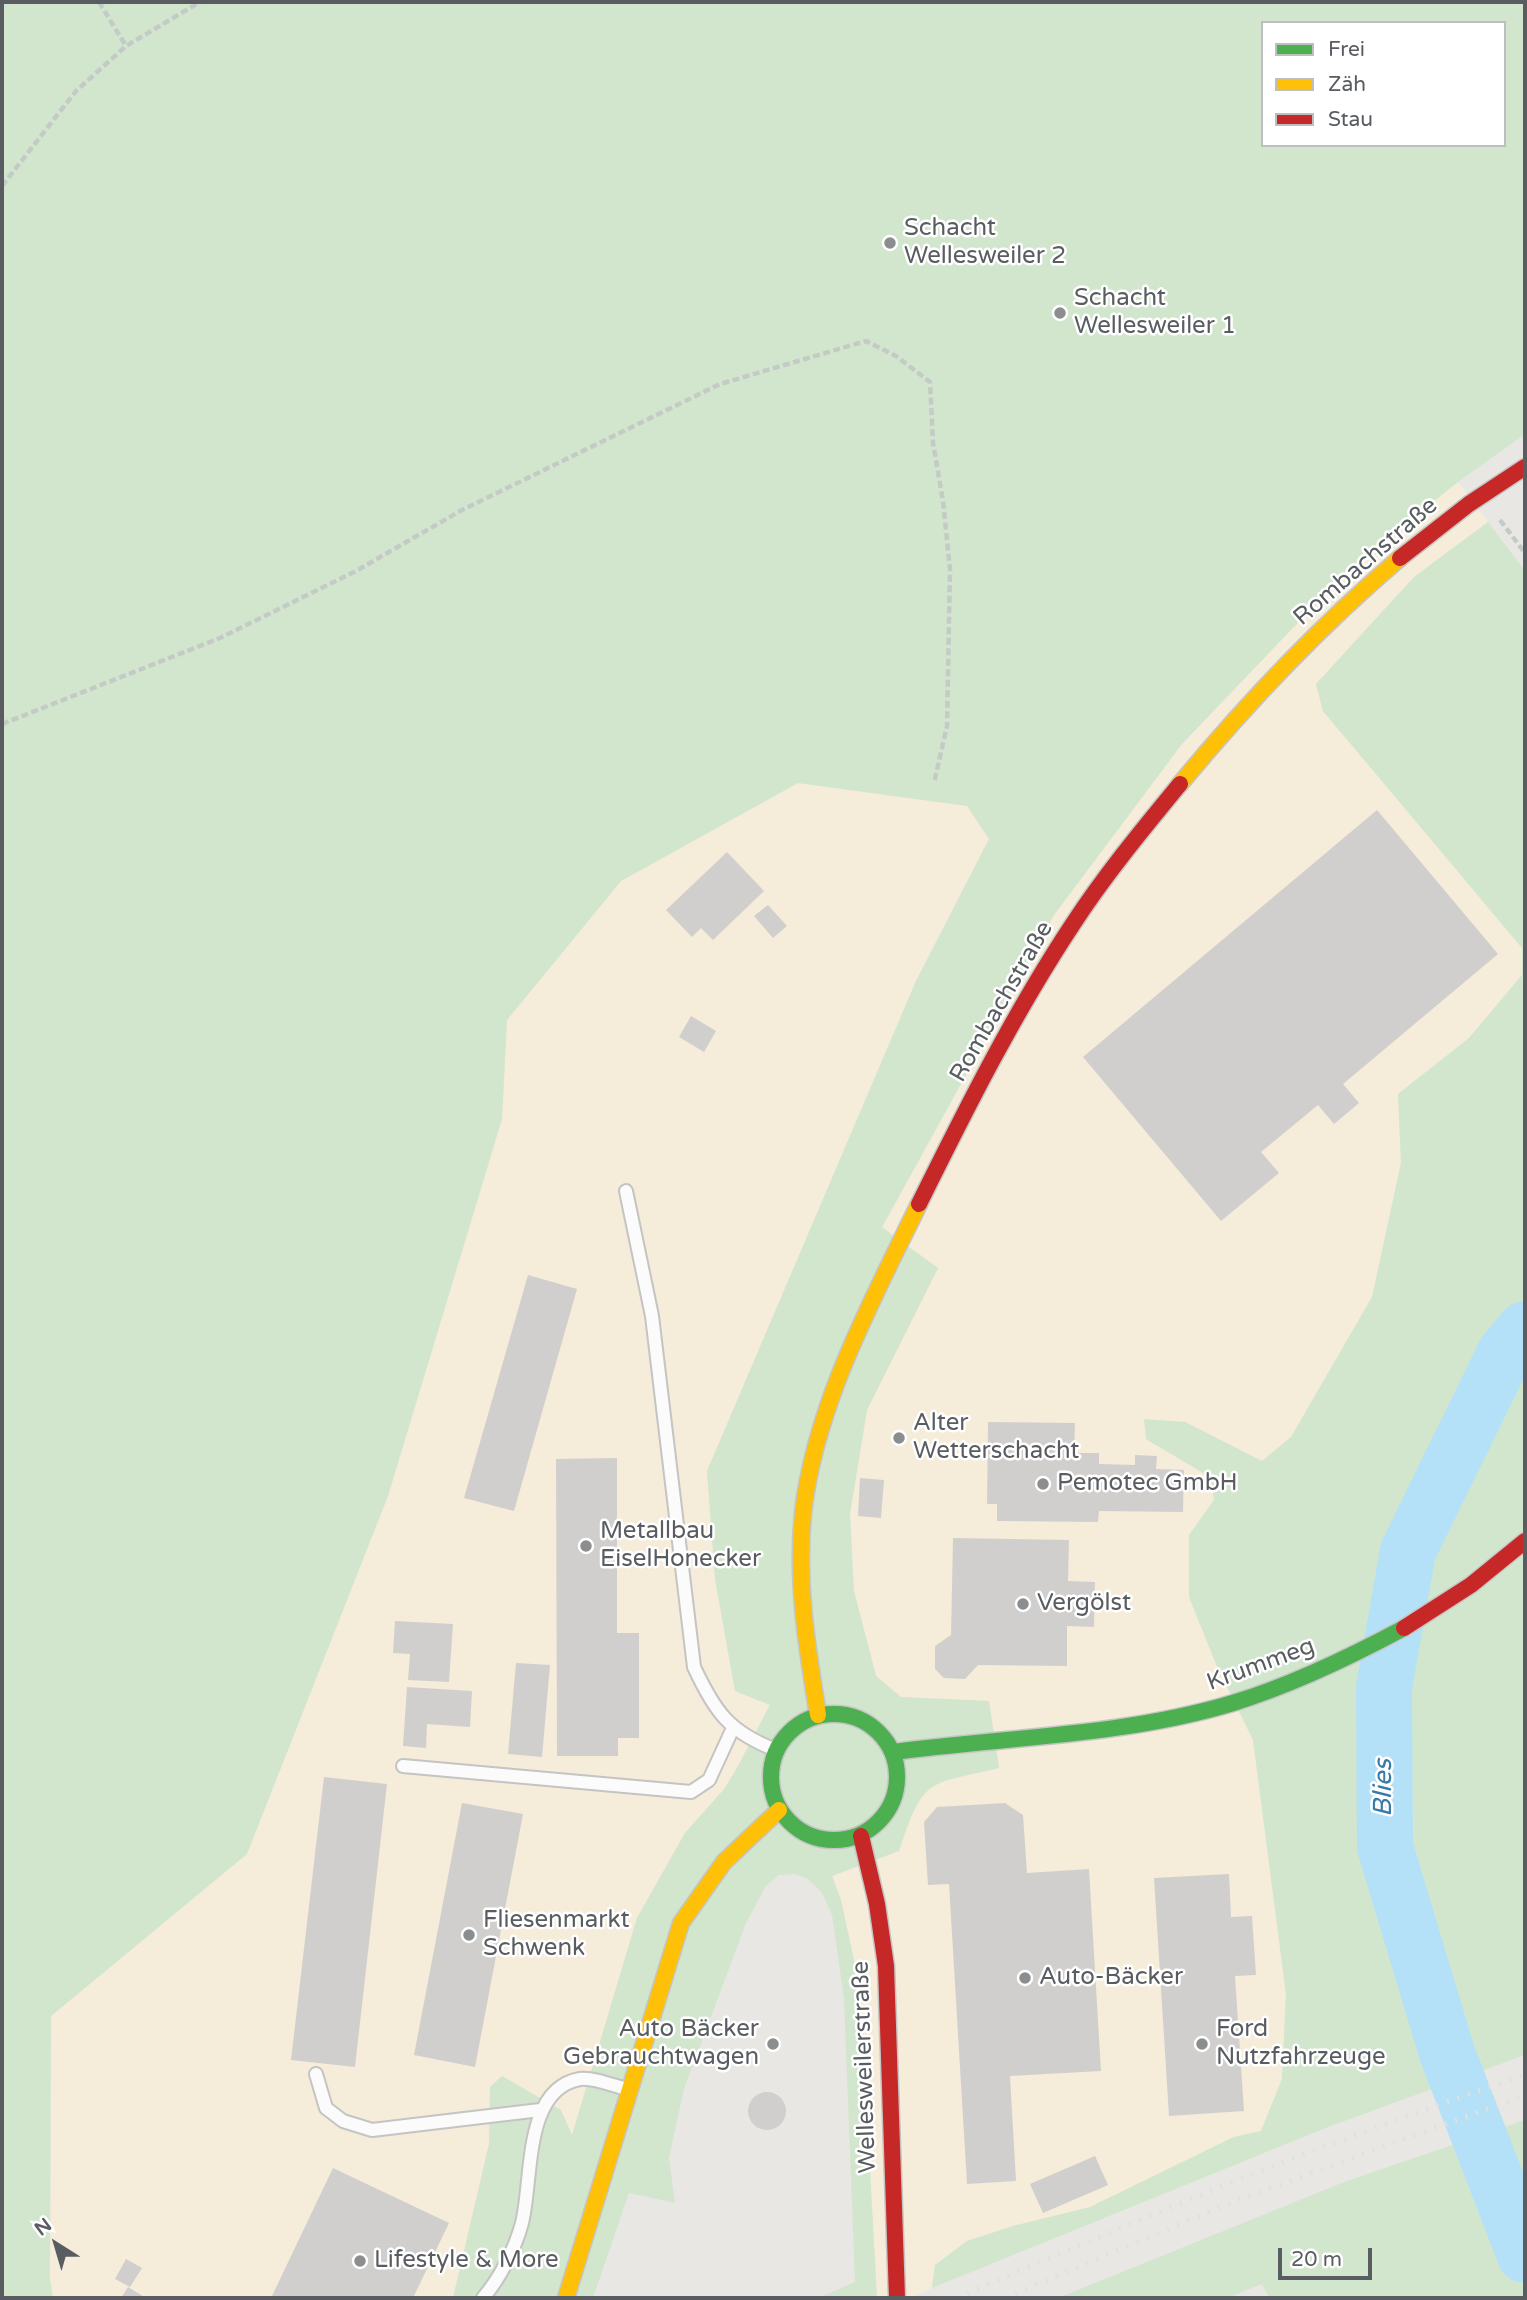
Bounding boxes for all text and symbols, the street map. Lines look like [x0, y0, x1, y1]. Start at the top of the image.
legend [1261, 21, 1506, 147]
text: Frei [1328, 37, 1365, 62]
text: Zäh [1328, 72, 1366, 97]
text: Stau [1328, 107, 1373, 132]
place label: Schacht Wellesweiler 2 [904, 215, 1066, 271]
marker: Schacht Wellesweiler 2 [882, 235, 898, 251]
place label: Schacht Wellesweiler 1 [1074, 285, 1236, 341]
marker: Schacht Wellesweiler 1 [1052, 305, 1068, 321]
street label: Rombachstraße [1288, 492, 1444, 632]
street label: Rombachstraße [944, 916, 1060, 1088]
place label: Alter Wetterschacht [913, 1410, 1079, 1466]
marker: Alter Wetterschacht [891, 1430, 907, 1446]
place label: Pemotec GmbH [1057, 1470, 1238, 1498]
marker: Pemotec GmbH [1035, 1476, 1051, 1492]
place label: Metallbau EiselHonecker [600, 1518, 761, 1574]
marker: Metallbau EiselHonecker [578, 1538, 594, 1554]
place label: Vergölst [1037, 1590, 1131, 1618]
marker: Vergölst [1015, 1596, 1031, 1612]
street label: Krummeg [1203, 1632, 1319, 1698]
water label: Blies [1368, 1759, 1400, 1817]
place label: Fliesenmarkt Schwenk [483, 1907, 630, 1963]
marker: Fliesenmarkt Schwenk [461, 1927, 477, 1943]
street label: Wellesweilerstraße [847, 1960, 883, 2174]
place label: Auto-Bäcker [1039, 1964, 1183, 1992]
marker: Auto-Bäcker [1017, 1970, 1033, 1986]
place label: Auto Bäcker Gebrauchtwagen [563, 2016, 759, 2072]
place label: Ford Nutzfahrzeuge [1216, 2016, 1386, 2072]
marker: Auto Bäcker Gebrauchtwagen [765, 2036, 781, 2052]
marker: Ford Nutzfahrzeuge [1194, 2036, 1210, 2052]
north arrow [21, 2209, 91, 2279]
text: N [31, 2214, 56, 2241]
scale bar [1282, 2234, 1376, 2278]
place label: Lifestyle & More [374, 2247, 559, 2275]
text: 20 m [1291, 2247, 1342, 2272]
marker: Lifestyle & More [352, 2253, 368, 2269]

